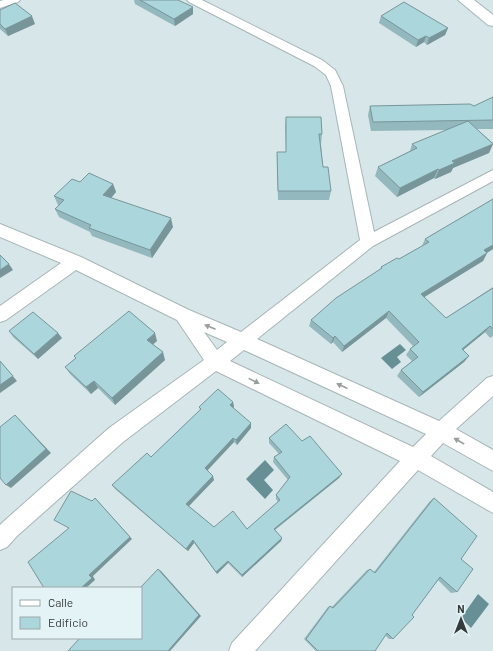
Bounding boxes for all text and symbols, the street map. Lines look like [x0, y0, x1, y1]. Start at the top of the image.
one-way arrow [204, 323, 216, 329]
one-way arrow [248, 378, 259, 384]
one-way arrow [336, 383, 347, 389]
one-way arrow [453, 438, 465, 445]
legend [12, 587, 142, 639]
text: Calle [48, 595, 73, 609]
north arrow [441, 599, 481, 639]
text: N [457, 602, 465, 615]
text: Edificio [48, 615, 88, 629]

